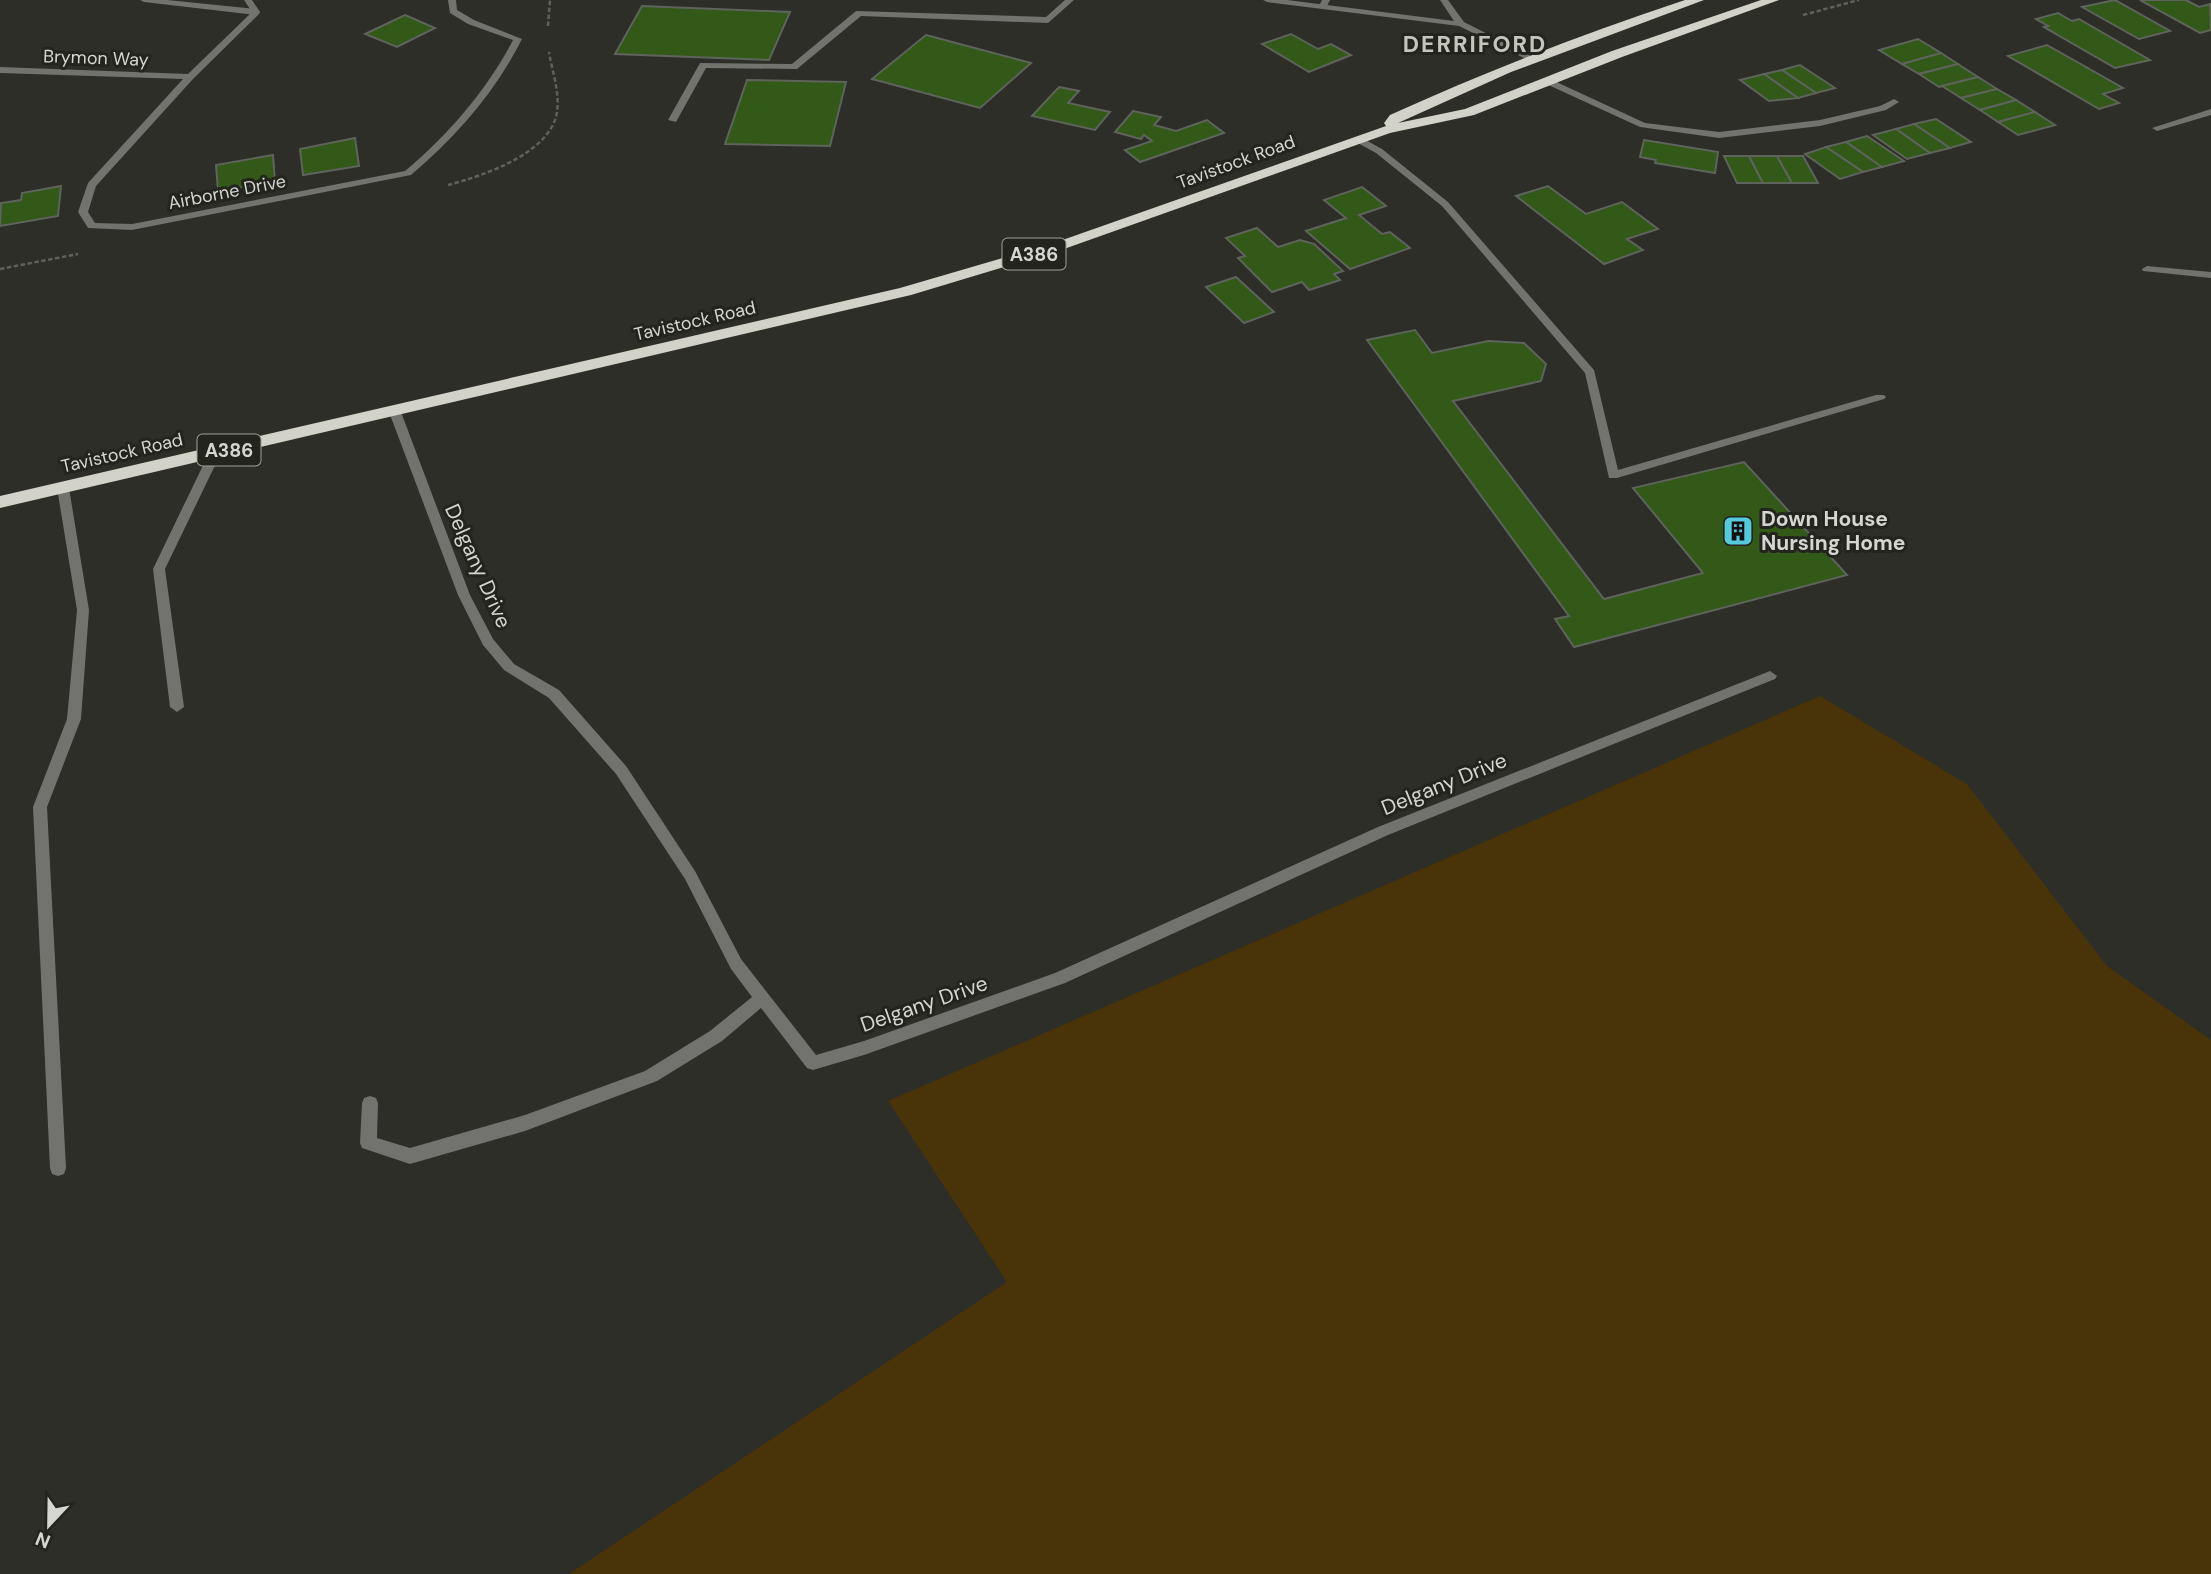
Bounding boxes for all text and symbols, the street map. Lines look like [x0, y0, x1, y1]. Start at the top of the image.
district label: DERRIFORD [1403, 29, 1547, 59]
street label: Brymon Way [43, 44, 149, 72]
street label: Tavistock Road [1174, 129, 1298, 195]
street label: Airborne Drive [166, 169, 288, 215]
road number: A386 [1002, 238, 1066, 270]
street label: Tavistock Road [632, 295, 758, 347]
street label: Tavistock Road [59, 427, 185, 479]
road number: A386 [198, 435, 260, 466]
street label: Delgany Drive [438, 500, 518, 632]
place label: Down House Nursing Home [1761, 505, 1905, 557]
building icon: Down House Nursing Home [1721, 514, 1755, 548]
street label: Delgany Drive [1377, 746, 1511, 822]
street label: Delgany Drive [857, 969, 991, 1039]
north arrow [14, 1490, 84, 1560]
text: N [32, 1526, 54, 1554]

